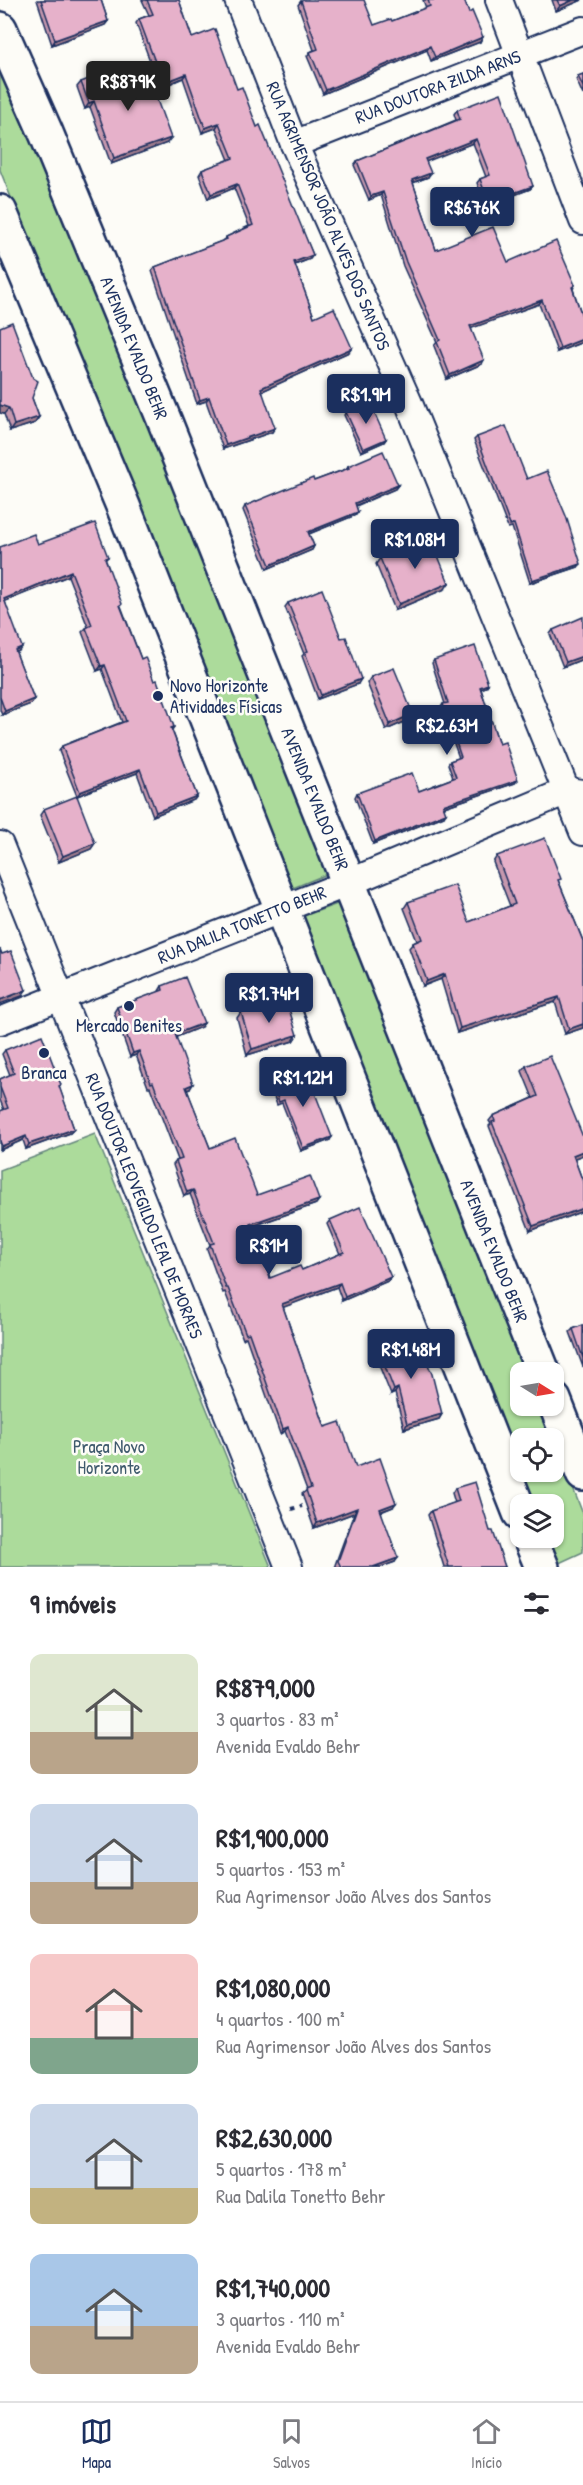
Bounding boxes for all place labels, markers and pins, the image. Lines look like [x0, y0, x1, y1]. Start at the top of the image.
pin: R$879K [79, 61, 177, 112]
pin: R$676K [423, 187, 521, 238]
pin: R$1.9M [317, 374, 415, 425]
pin: R$1.08M [360, 519, 470, 570]
place label: Novo Horizonte Atividades Físicas [170, 673, 282, 719]
marker: Novo Horizonte Atividades Físicas [151, 689, 165, 703]
pin: R$2.63M [392, 705, 502, 756]
pin: R$1.74M [214, 973, 324, 1024]
marker: Mercado Benites [122, 999, 136, 1013]
place label: Mercado Benites [76, 1013, 182, 1038]
marker: Branca [37, 1046, 51, 1060]
pin: R$1.12M [248, 1057, 358, 1108]
place label: Branca [21, 1060, 67, 1085]
pin: R$1M [233, 1225, 305, 1276]
pin: R$1.48M [356, 1329, 466, 1380]

